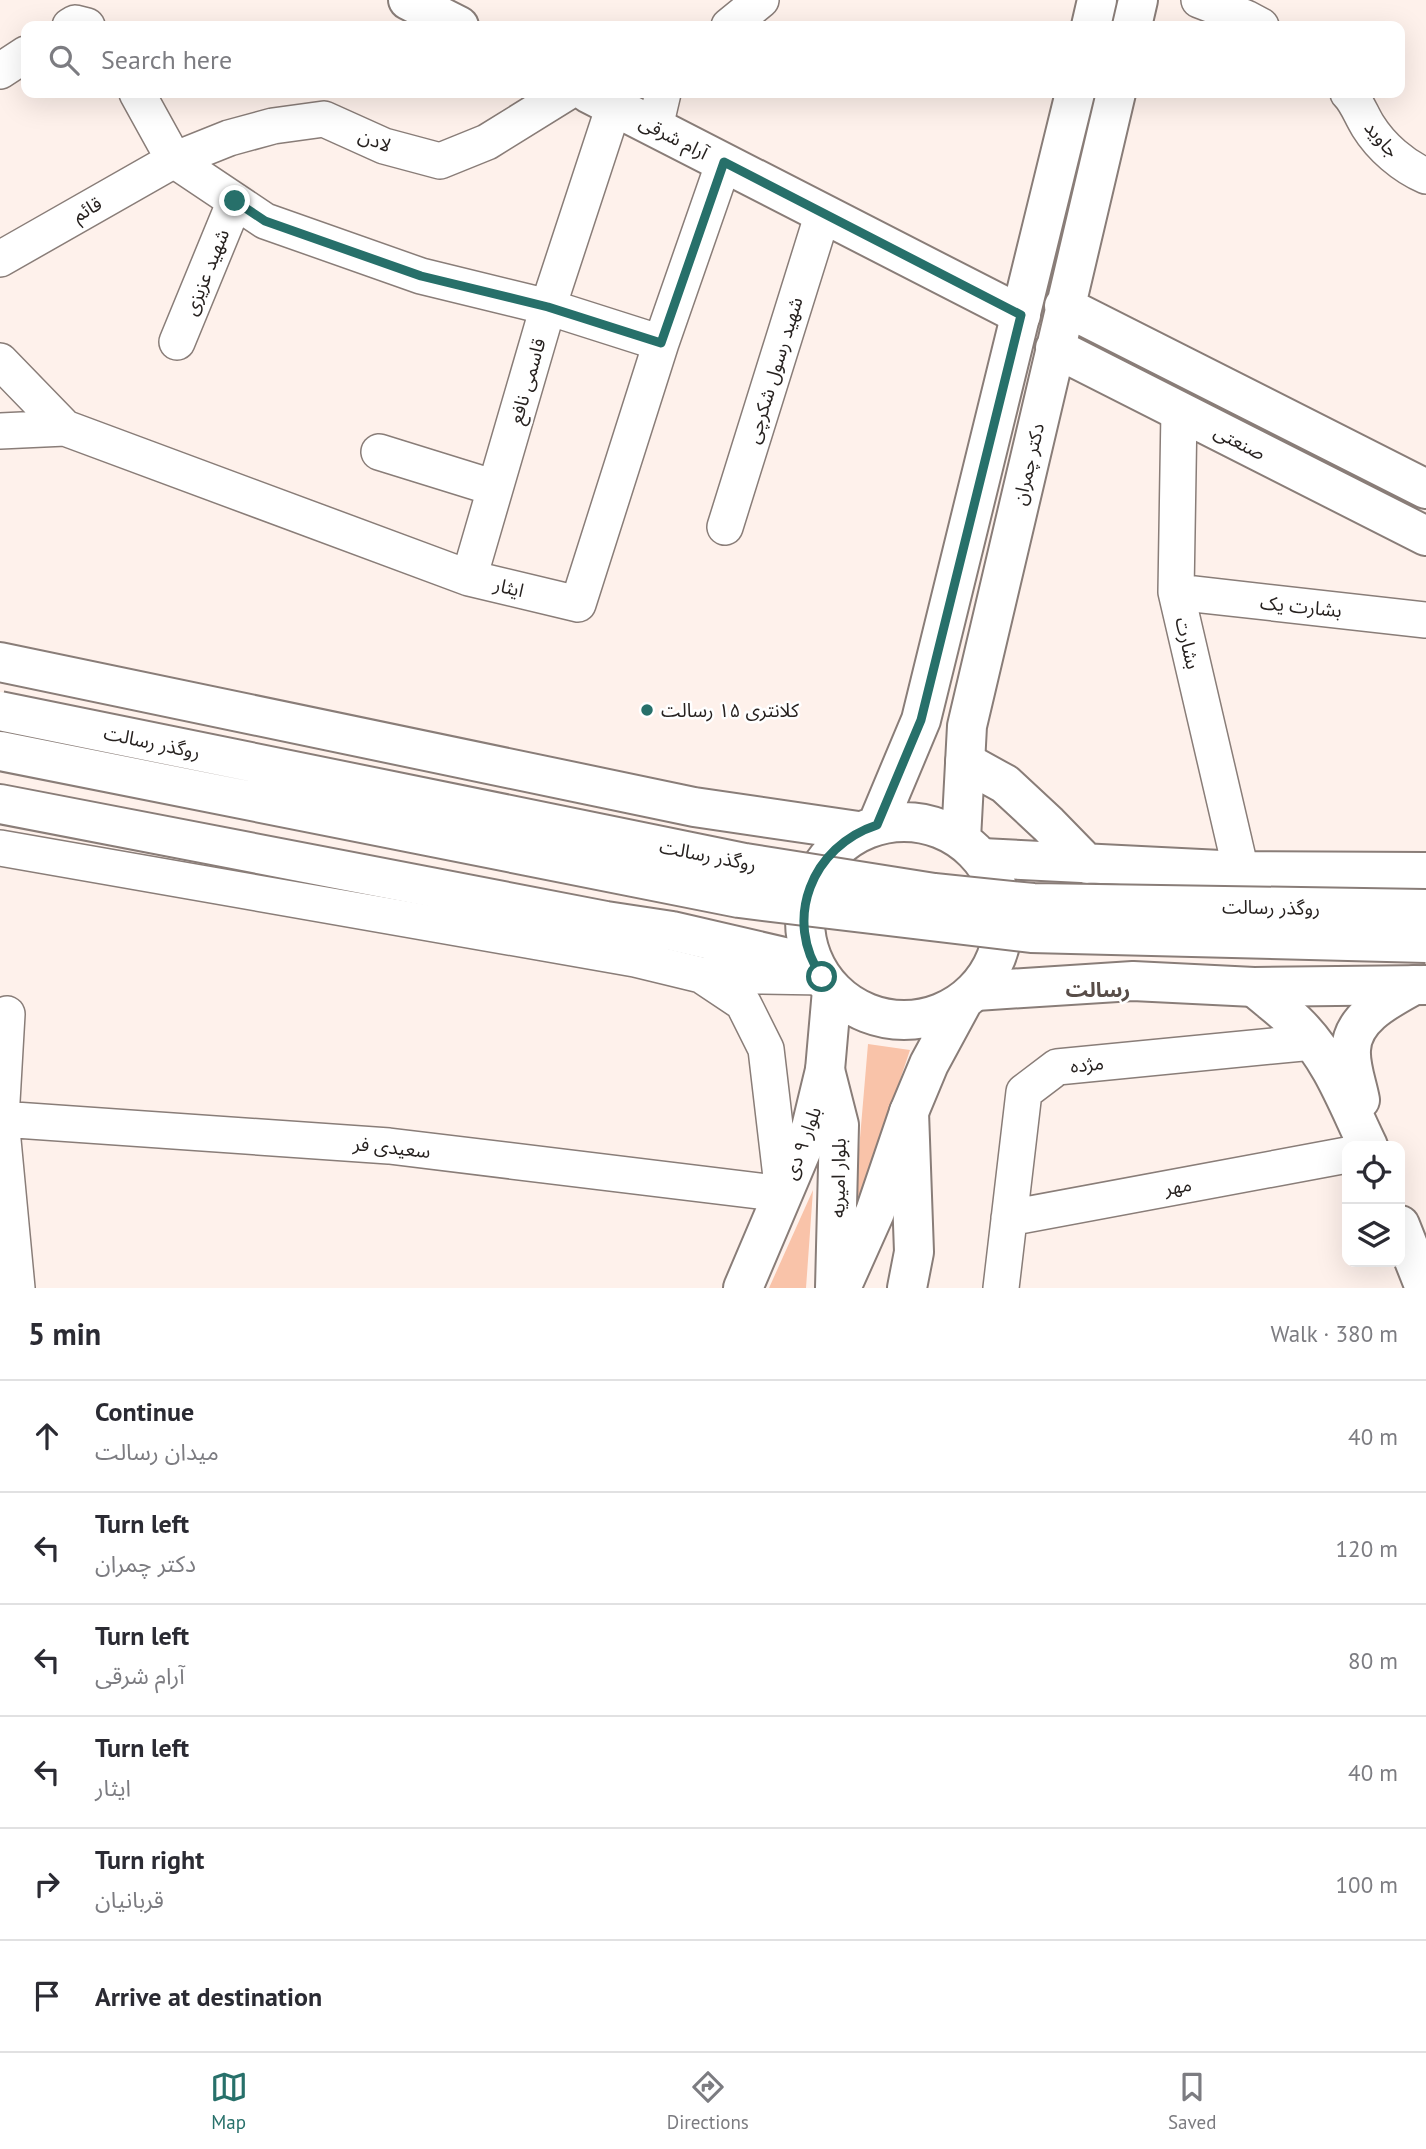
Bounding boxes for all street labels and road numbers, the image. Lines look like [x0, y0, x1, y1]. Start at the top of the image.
street label: آرام شرقی [634, 109, 714, 168]
street label: جاوید [1359, 116, 1405, 162]
street label: لادن [355, 123, 395, 157]
street label: قائم [68, 191, 107, 229]
street label: شهید عزیزی [178, 225, 234, 319]
street label: شهید رسول شکرچی [740, 294, 809, 446]
street label: قاسمی نافع [503, 335, 554, 428]
street label: صنعتی [1210, 419, 1270, 465]
street label: دکتر چمران [1007, 421, 1050, 508]
street label: ایثار [491, 572, 526, 602]
street label: بشارت یک [1259, 590, 1343, 622]
street label: بشارت [1170, 615, 1206, 671]
street label: روگذر رسالت [102, 720, 202, 764]
street label: روگذر رسالت [658, 834, 758, 876]
street label: روگذر رسالت [1222, 894, 1320, 920]
street label: مژده [1069, 1050, 1105, 1078]
street label: بلوار ۹ دی [778, 1103, 826, 1183]
street label: سعیدی فر [351, 1131, 432, 1163]
street label: بلوار امیریه [825, 1138, 851, 1218]
street label: مهر [1162, 1172, 1193, 1200]

